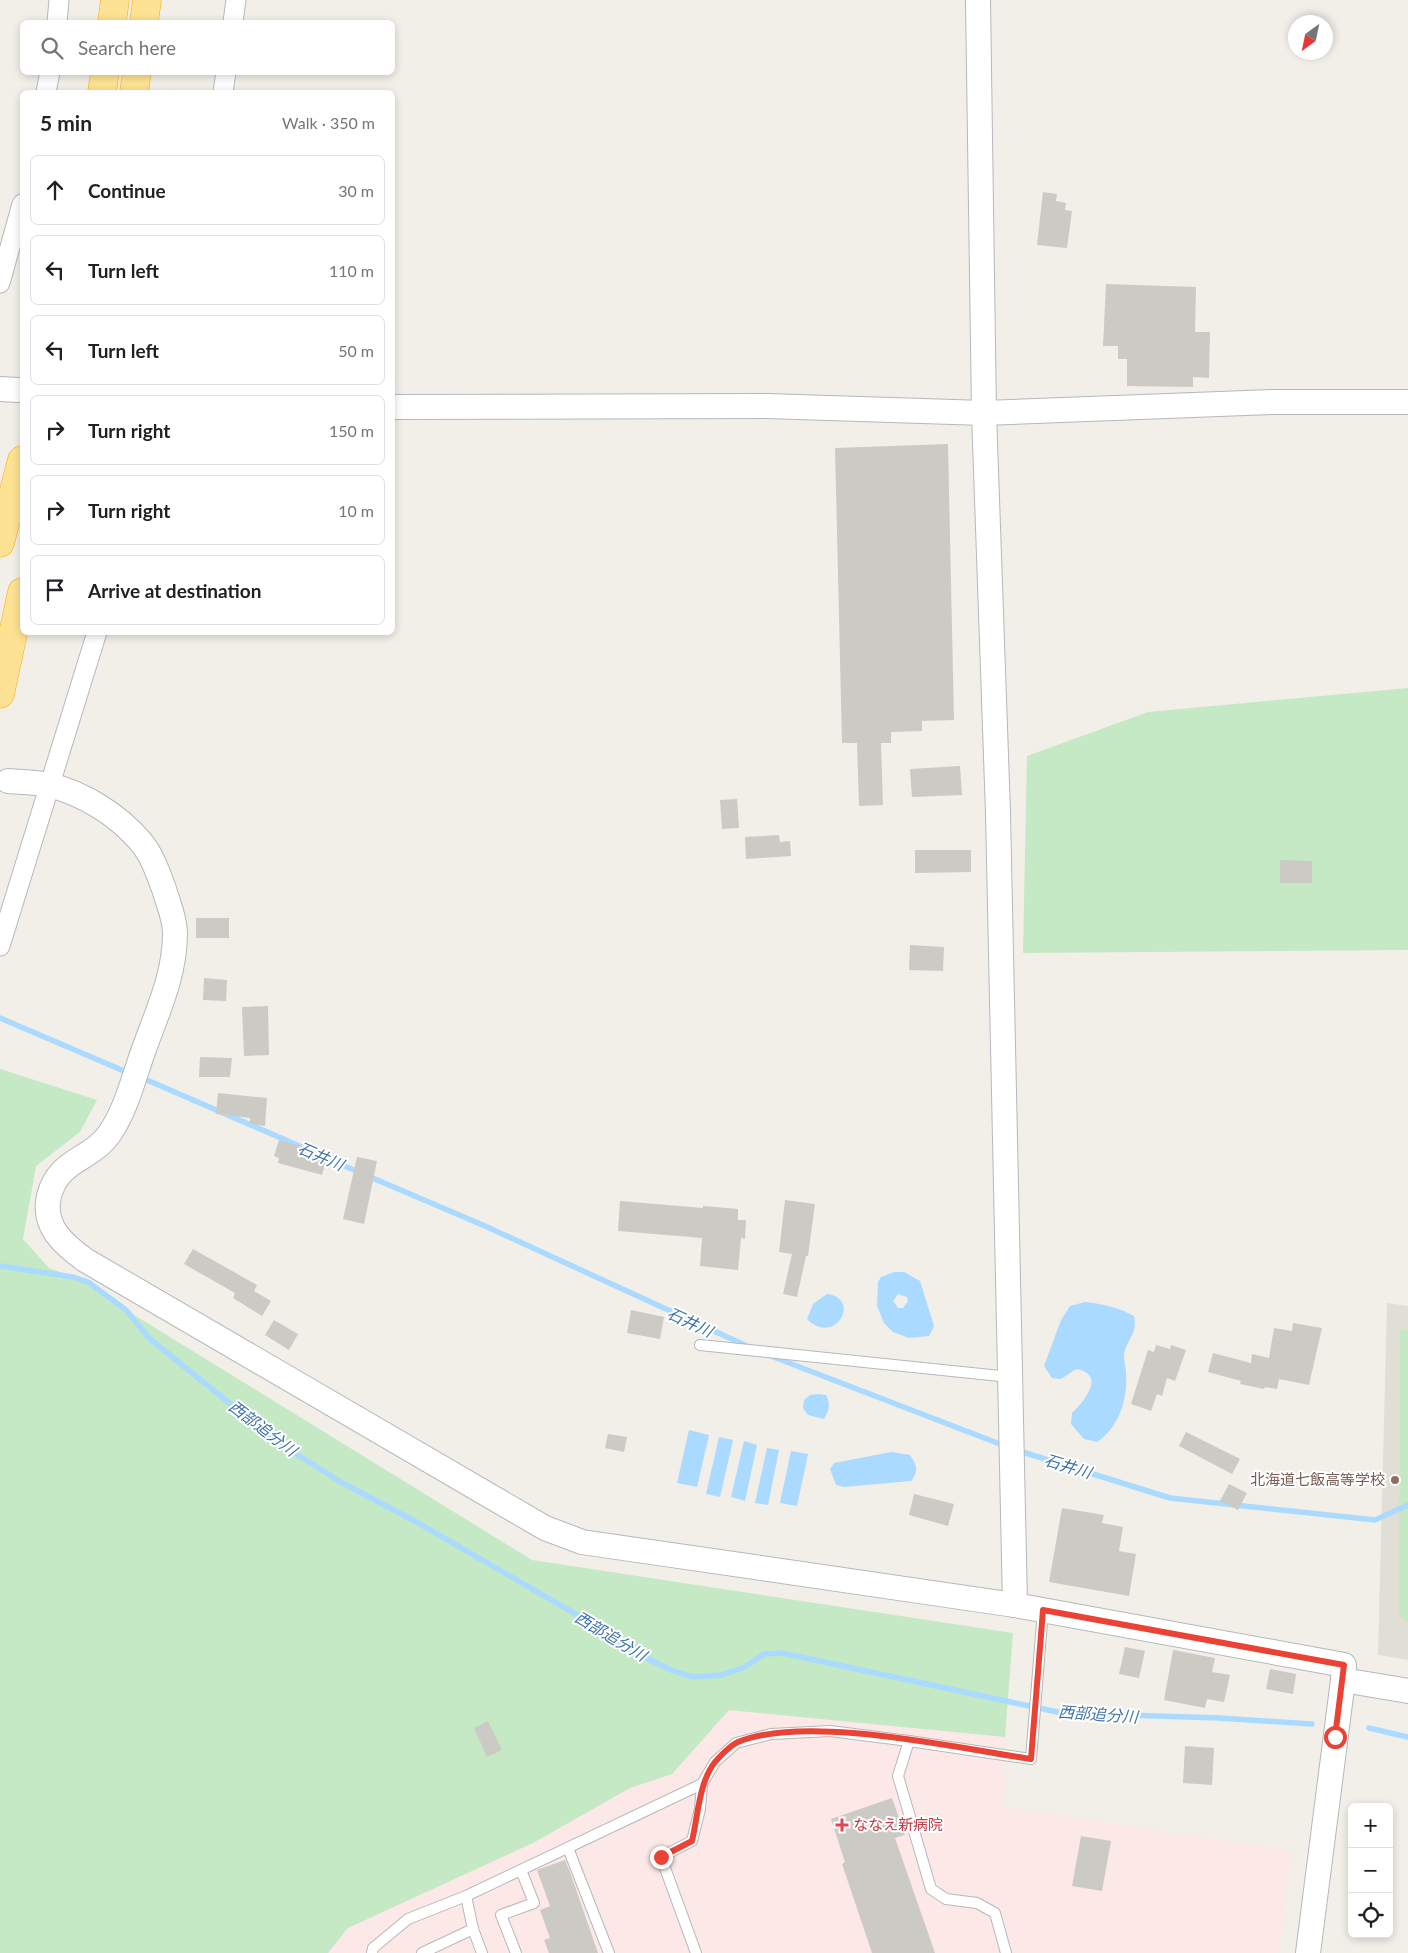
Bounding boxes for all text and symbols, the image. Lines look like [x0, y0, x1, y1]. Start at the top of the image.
north arrow [1288, 15, 1333, 60]
search box [20, 20, 395, 75]
icon: search [38, 34, 66, 62]
text: Search here [78, 36, 176, 59]
text: 5 min [40, 110, 92, 135]
text: Walk · 350 m [282, 113, 375, 132]
icon: ahead [41, 176, 69, 204]
text: Continue [88, 179, 166, 202]
text: 30 m [338, 181, 374, 200]
icon: left [41, 256, 69, 284]
text: Turn left [88, 259, 159, 282]
text: 110 m [329, 261, 374, 280]
icon: left [41, 336, 69, 364]
text: Turn left [88, 339, 159, 362]
text: 50 m [338, 341, 374, 360]
icon: right [41, 416, 69, 444]
text: Turn right [88, 419, 170, 442]
text: 150 m [329, 421, 374, 440]
icon: right [41, 496, 69, 524]
text: Turn right [88, 499, 170, 522]
text: 10 m [338, 501, 374, 520]
icon: arrive [41, 576, 69, 604]
text: Arrive at destination [88, 579, 261, 602]
water label: 石井川 [295, 1137, 349, 1174]
water label: 石井川 [664, 1303, 718, 1341]
water label: 西部追分川 [226, 1396, 303, 1460]
water label: 石井川 [1042, 1449, 1096, 1482]
place label: 北海道七飯高等学校 [1250, 1470, 1385, 1488]
marker: 北海道七飯高等学校 [1389, 1474, 1401, 1486]
water label: 西部追分川 [572, 1607, 652, 1665]
water label: 西部追分川 [1057, 1701, 1141, 1726]
route start [1324, 1726, 1347, 1749]
map controls [1348, 1803, 1393, 1938]
button: + [1348, 1803, 1393, 1848]
place label: ななえ新病院 [853, 1815, 943, 1833]
marker: ななえ新病院 [835, 1818, 849, 1832]
route end [650, 1846, 673, 1869]
button: − [1348, 1848, 1393, 1893]
button: locate [1348, 1893, 1393, 1938]

